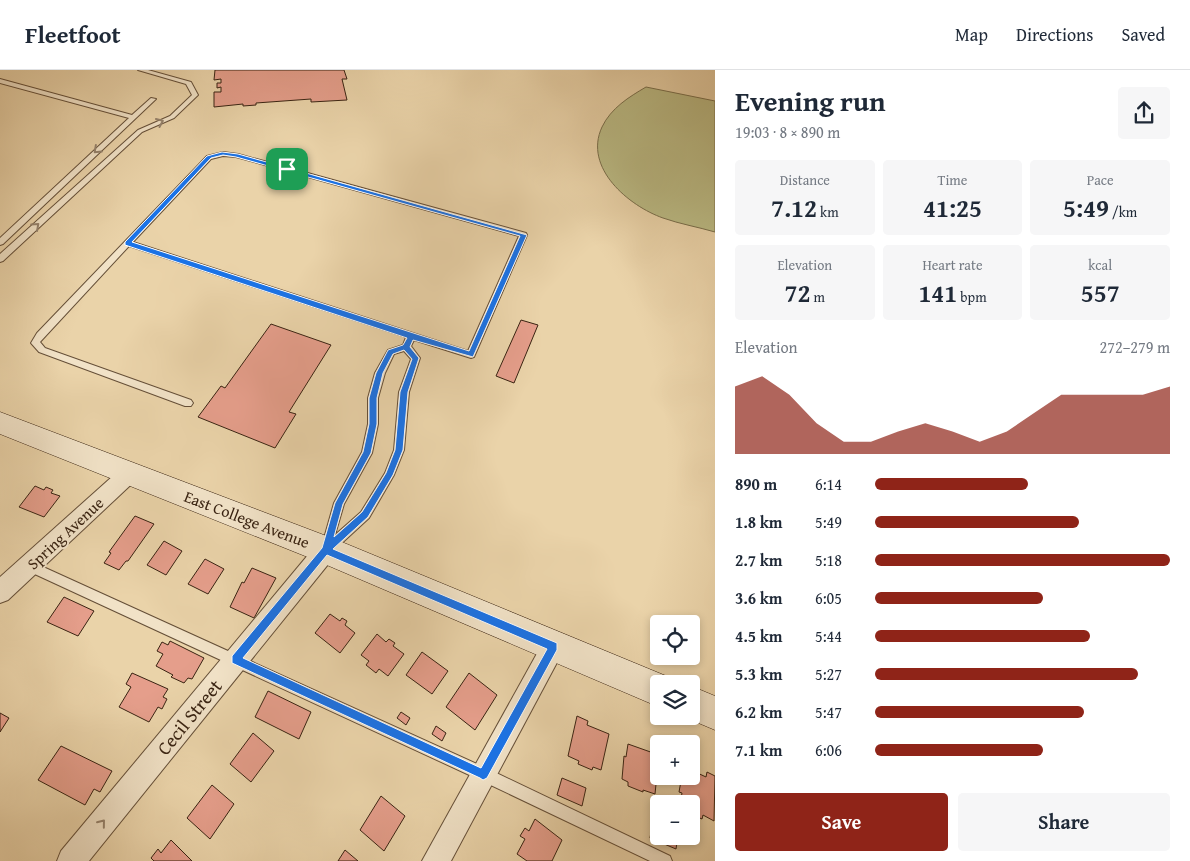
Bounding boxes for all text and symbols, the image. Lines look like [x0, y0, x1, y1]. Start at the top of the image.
text: Fleetfoot [25, 17, 121, 52]
text: Map [955, 21, 988, 48]
text: Directions [1016, 21, 1093, 48]
text: Saved [1121, 21, 1165, 48]
text: Evening run [735, 80, 886, 121]
button: share [1118, 87, 1170, 139]
one-way arrow [155, 118, 164, 129]
text: 19:03 · 8 × 890 m [735, 120, 840, 144]
one-way arrow [93, 144, 102, 153]
pin [266, 148, 308, 190]
icon: arrive [273, 155, 301, 183]
text: Distance [780, 170, 830, 190]
text: Time [938, 170, 967, 190]
text: Pace [1087, 170, 1114, 190]
text: 7.12 [771, 190, 817, 226]
text: 41:25 [923, 190, 982, 226]
text: 5:49 [1063, 190, 1109, 226]
text: km [817, 202, 839, 222]
text: /km [1109, 202, 1137, 222]
one-way arrow [30, 223, 39, 232]
text: Elevation [777, 255, 832, 275]
text: Heart rate [922, 255, 983, 275]
text: kcal [1088, 255, 1112, 275]
text: 72 [785, 275, 811, 311]
text: 141 [918, 275, 957, 311]
text: 557 [1081, 275, 1120, 311]
text: m [811, 287, 825, 307]
text: bpm [957, 287, 987, 307]
text: Elevation [735, 335, 798, 359]
text: 272–279 m [1100, 335, 1170, 359]
text: 890 m [735, 472, 777, 496]
text: 6:14 [815, 472, 842, 496]
street label: East College Avenue [181, 484, 313, 554]
street label: Spring Avenue [21, 491, 109, 575]
text: 1.8 km [735, 510, 782, 534]
text: 5:49 [815, 510, 842, 534]
text: 2.7 km [735, 548, 782, 572]
text: 5:18 [815, 548, 842, 572]
text: 3.6 km [735, 586, 782, 610]
text: 6:05 [815, 586, 842, 610]
map controls [650, 615, 700, 845]
button: locate [650, 615, 700, 665]
text: 4.5 km [735, 624, 782, 648]
text: 5:44 [815, 624, 842, 648]
text: 5.3 km [735, 662, 782, 686]
text: 5:27 [815, 662, 842, 686]
street label: Cecil Street [150, 673, 229, 761]
button: layers [650, 675, 700, 725]
text: 6.2 km [735, 700, 782, 724]
text: 5:47 [815, 700, 842, 724]
button: + [650, 735, 700, 785]
text: 7.1 km [735, 738, 782, 762]
text: 6:06 [815, 738, 842, 762]
button: Save [735, 793, 948, 851]
button: Share [958, 793, 1170, 851]
button: − [650, 795, 700, 845]
one-way arrow [97, 820, 105, 829]

